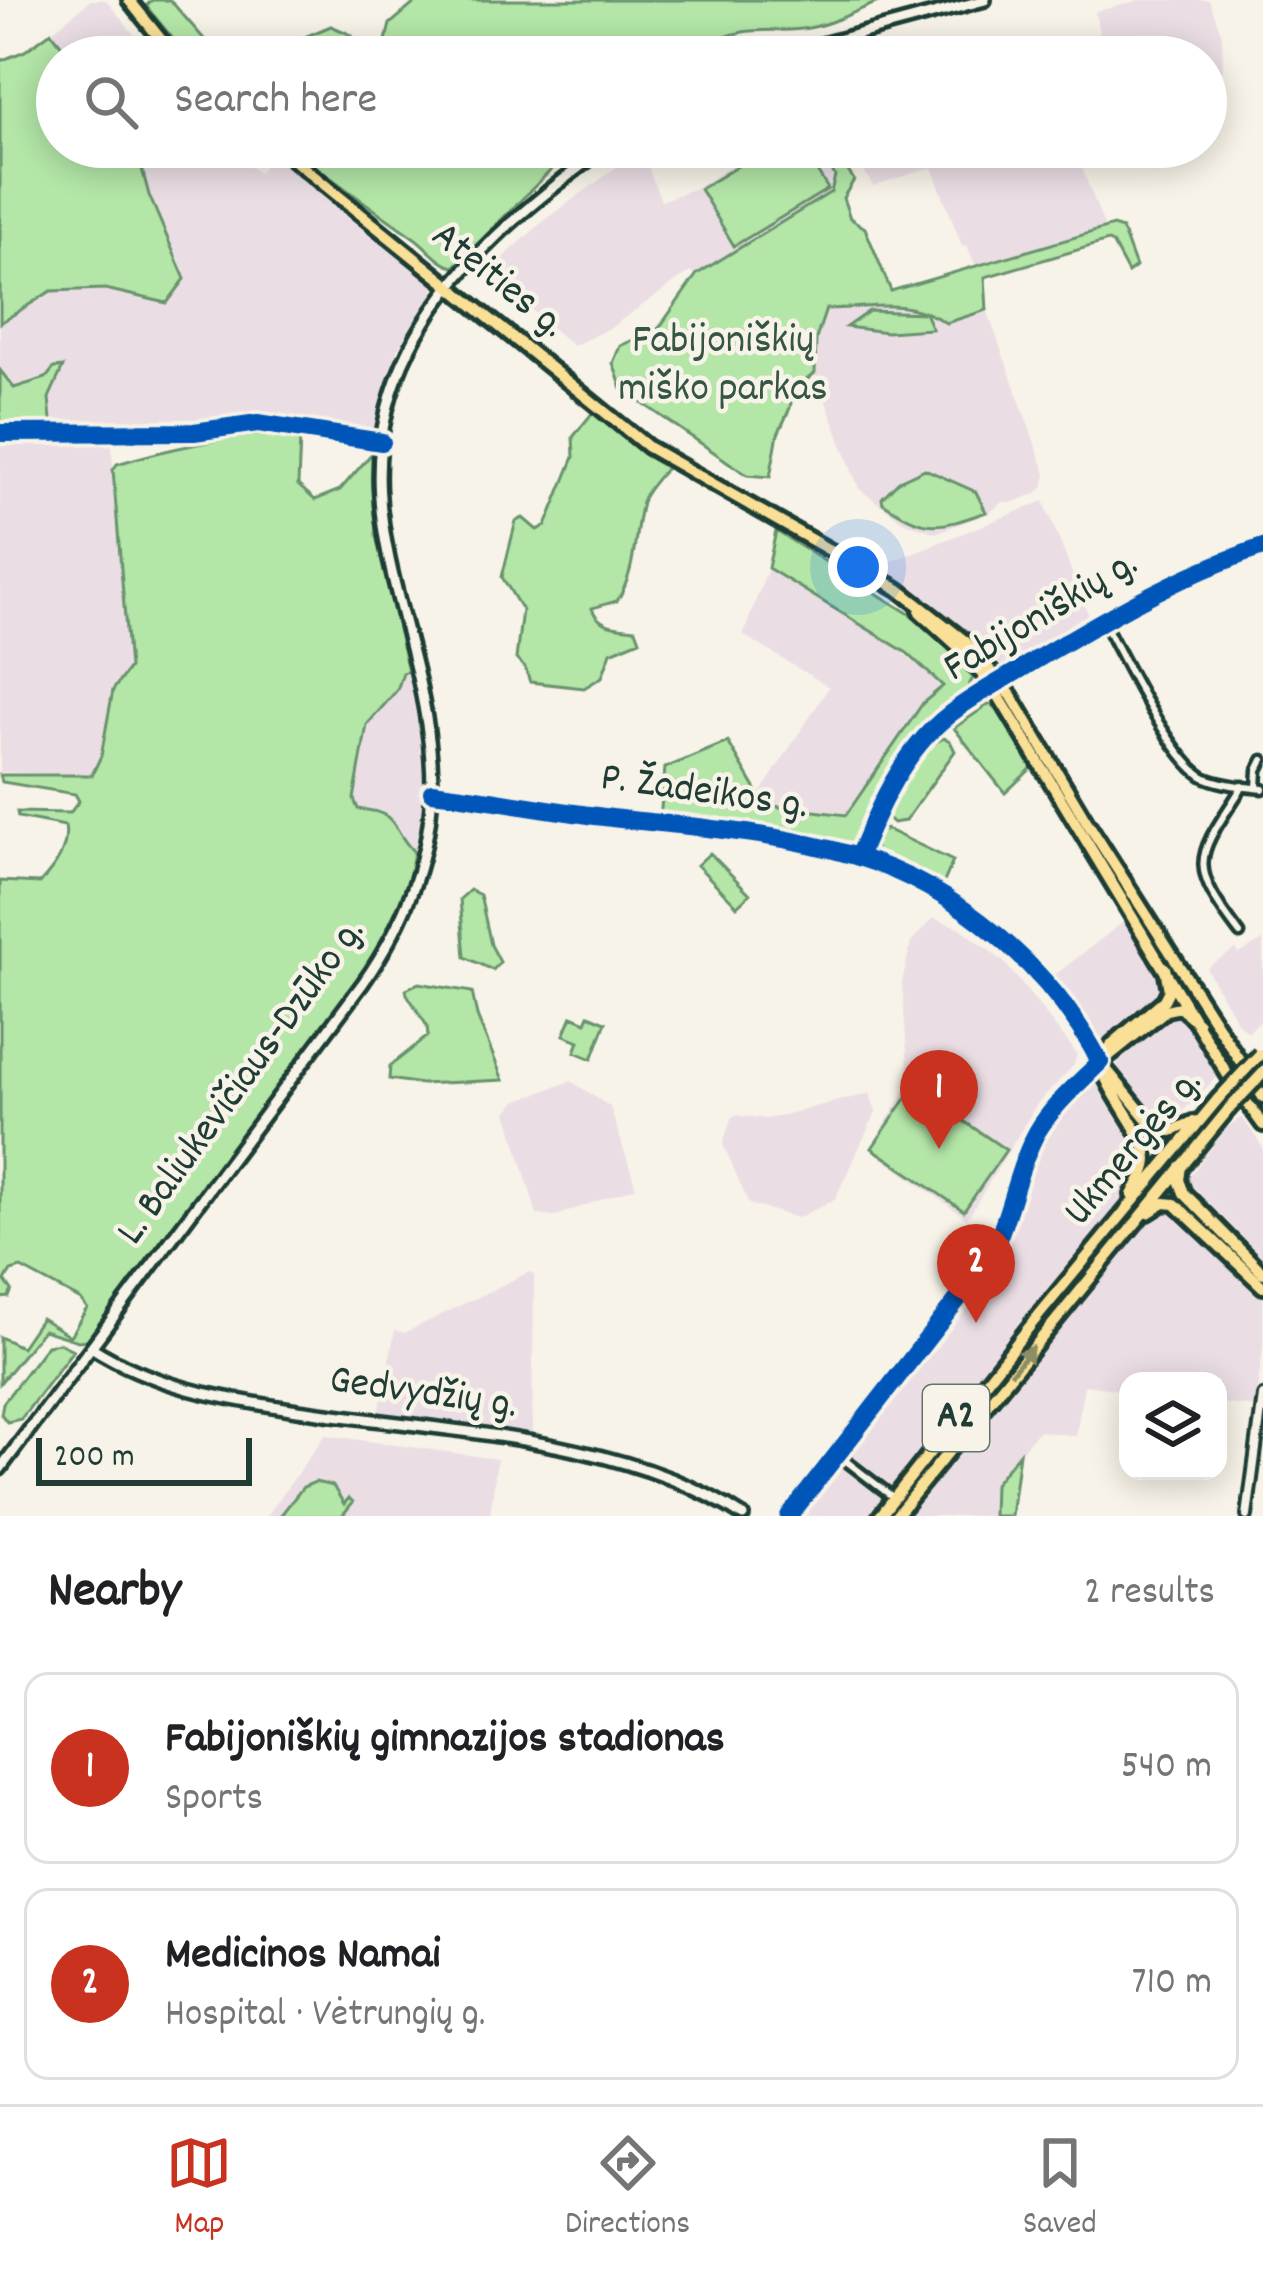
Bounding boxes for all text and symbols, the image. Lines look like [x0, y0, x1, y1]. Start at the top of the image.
search box [36, 36, 1227, 168]
icon: search [78, 69, 144, 135]
text: Search here [174, 70, 377, 134]
street label: Ateities g. [416, 209, 578, 355]
park label: Fabijoniškių miško parkas [618, 313, 828, 421]
street label: Fabijoniškių g. [933, 536, 1151, 700]
your location [828, 537, 888, 597]
street label: P. Žadeikos g. [597, 750, 811, 838]
street label: L. Baliukevičiaus-Dzūko g. [104, 907, 382, 1259]
pin: 1 [900, 1050, 978, 1149]
street label: Ukmergės g. [1051, 1057, 1219, 1241]
pin: 2 [937, 1224, 1015, 1323]
one-way arrow [1009, 1344, 1034, 1375]
street label: Gedvydžių g. [325, 1352, 521, 1438]
map controls [1119, 1372, 1227, 1480]
button: layers [1119, 1372, 1227, 1480]
road number: A2 [923, 1385, 989, 1451]
scale bar [36, 1432, 252, 1485]
text: 200 m [54, 1435, 135, 1482]
text: Nearby [48, 1558, 181, 1630]
text: 2 results [1084, 1567, 1215, 1622]
text: Fabijoniškių gimnazijos stadionas [165, 1709, 725, 1773]
text: 1 [86, 1741, 94, 1796]
text: 540 m [1121, 1741, 1212, 1796]
text: Sports [165, 1773, 263, 1828]
text: Medicinos Namai [165, 1925, 441, 1989]
text: 2 [81, 1957, 99, 2012]
text: 710 m [1132, 1957, 1212, 2012]
text: Hospital · Vėtrungių g. [165, 1989, 485, 2044]
tab: Map [166, 2130, 232, 2249]
tab: Directions [565, 2130, 690, 2249]
tab: Saved [1023, 2130, 1097, 2249]

